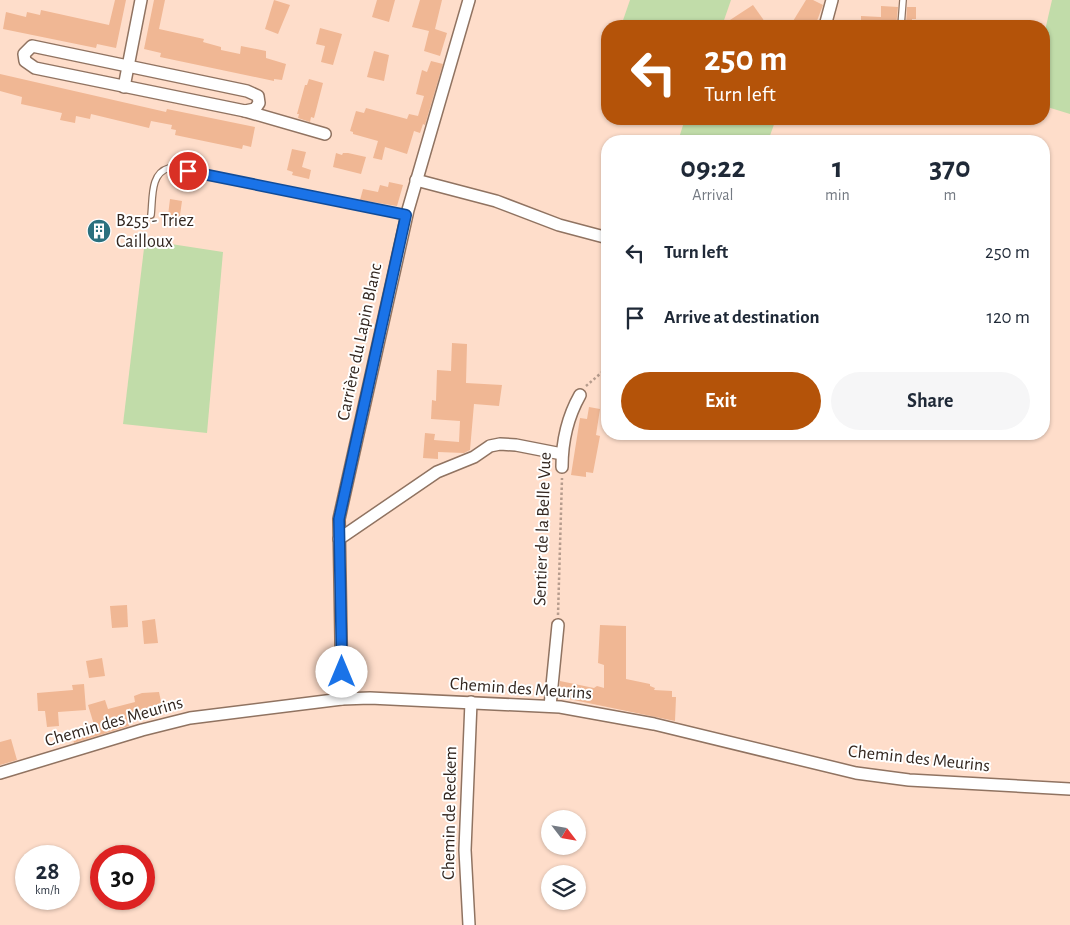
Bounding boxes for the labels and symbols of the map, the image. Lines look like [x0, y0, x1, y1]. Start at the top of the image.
pin [167, 150, 209, 192]
place label: B255 - Triez Cailloux [116, 212, 194, 251]
building icon: B255 - Triez Cailloux [86, 218, 112, 244]
street label: Carrière du Lapin Blanc [335, 262, 385, 422]
street label: Sentier de la Belle Vue [531, 452, 555, 606]
position arrow [315, 645, 367, 697]
street label: Chemin des Meurins [449, 675, 593, 703]
street label: Chemin des Meurins [43, 694, 185, 750]
street label: Chemin des Meurins [847, 743, 991, 775]
street label: Chemin de Reckem [440, 746, 460, 880]
north arrow [541, 810, 586, 855]
speed limit sign: 30 [90, 845, 155, 910]

